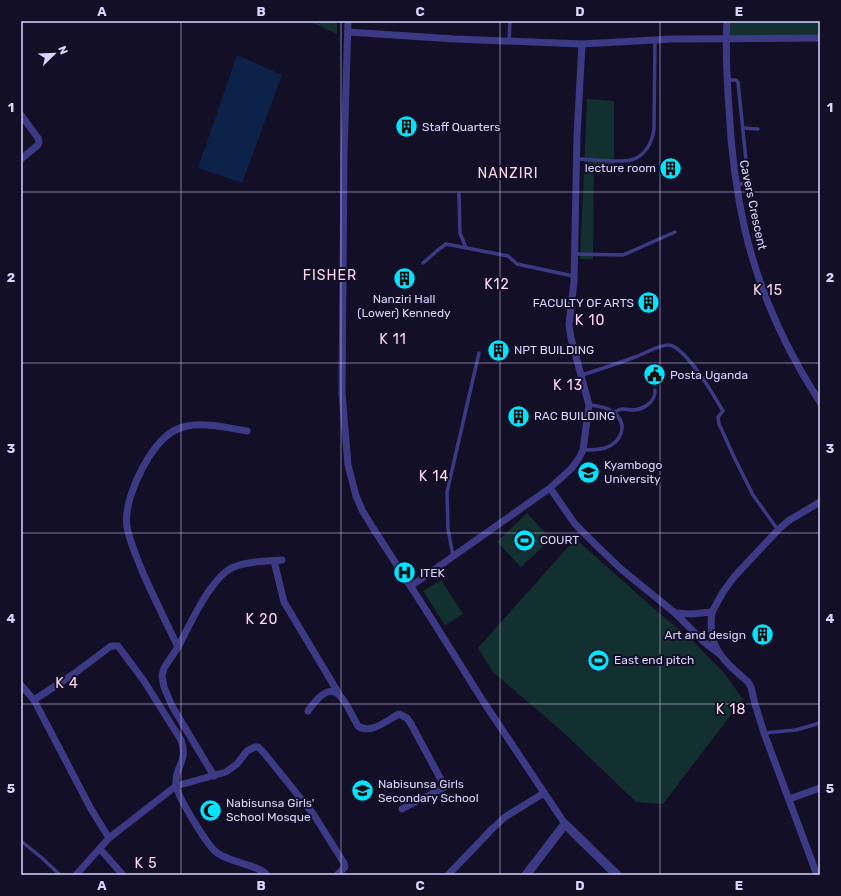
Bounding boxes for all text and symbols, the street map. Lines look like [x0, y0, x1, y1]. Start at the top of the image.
text: A [97, 4, 107, 19]
text: B [256, 4, 266, 19]
text: C [415, 4, 425, 19]
text: D [575, 4, 585, 19]
text: E [735, 4, 743, 19]
north arrow [34, 34, 74, 74]
text: N [55, 44, 70, 57]
text: 1 [8, 100, 14, 115]
text: 1 [827, 100, 833, 115]
building icon: Staff Quarters [393, 114, 419, 140]
place label: Staff Quarters [422, 120, 500, 134]
building icon: lecture room [658, 155, 684, 181]
street label: Cavers Crescent [737, 159, 769, 252]
place label: lecture room [585, 161, 656, 175]
district label: NANZIRI [477, 165, 539, 182]
building icon: Nanziri Hall (Lower) Kennedy [391, 265, 417, 291]
district label: FISHER [303, 267, 357, 284]
text: 2 [7, 270, 15, 285]
text: 2 [826, 270, 834, 285]
district label: K12 [484, 276, 510, 293]
district label: K 15 [753, 282, 783, 299]
building icon: FACULTY OF ARTS [636, 290, 662, 316]
place label: Nanziri Hall (Lower) Kennedy [357, 292, 451, 320]
place label: FACULTY OF ARTS [533, 296, 634, 310]
district label: K 10 [575, 312, 605, 329]
district label: K 11 [379, 331, 407, 348]
building icon: NPT BUILDING [485, 337, 511, 363]
place label: NPT BUILDING [514, 343, 594, 357]
public building icon: Posta Uganda [641, 362, 667, 388]
place label: Posta Uganda [670, 368, 748, 382]
district label: K 13 [553, 377, 583, 394]
building icon: RAC BUILDING [505, 403, 531, 429]
place label: RAC BUILDING [534, 409, 615, 423]
text: 3 [7, 441, 16, 456]
text: 3 [826, 441, 835, 456]
place label: Kyambogo University [604, 458, 662, 486]
school or university icon: Kyambogo University [576, 459, 602, 485]
district label: K 14 [419, 468, 449, 485]
sports icon: COURT [511, 527, 537, 553]
place label: COURT [540, 533, 579, 547]
hospital icon: ITEK [392, 560, 418, 586]
place label: ITEK [420, 566, 445, 580]
text: 4 [7, 611, 16, 626]
district label: K 20 [246, 611, 278, 628]
text: 4 [826, 611, 835, 626]
building icon: Art and design [749, 622, 775, 648]
place label: Art and design [664, 628, 746, 642]
sports icon: East end pitch [586, 647, 612, 673]
place label: East end pitch [614, 653, 694, 667]
district label: K 4 [55, 675, 79, 692]
district label: K 18 [716, 701, 746, 718]
place label: Nabisunsa Girls Secondary School [378, 777, 479, 805]
school or university icon: Nabisunsa Girls Secondary School [349, 778, 375, 804]
text: 5 [7, 781, 15, 796]
text: 5 [826, 781, 834, 796]
place label: Nabisunsa Girls' School Mosque [226, 796, 314, 824]
mosque icon: Nabisunsa Girls' School Mosque [198, 797, 224, 823]
district label: K 5 [134, 855, 158, 872]
text: A [97, 878, 107, 893]
text: B [256, 878, 266, 893]
text: C [415, 878, 425, 893]
text: D [575, 878, 585, 893]
text: E [735, 878, 743, 893]

